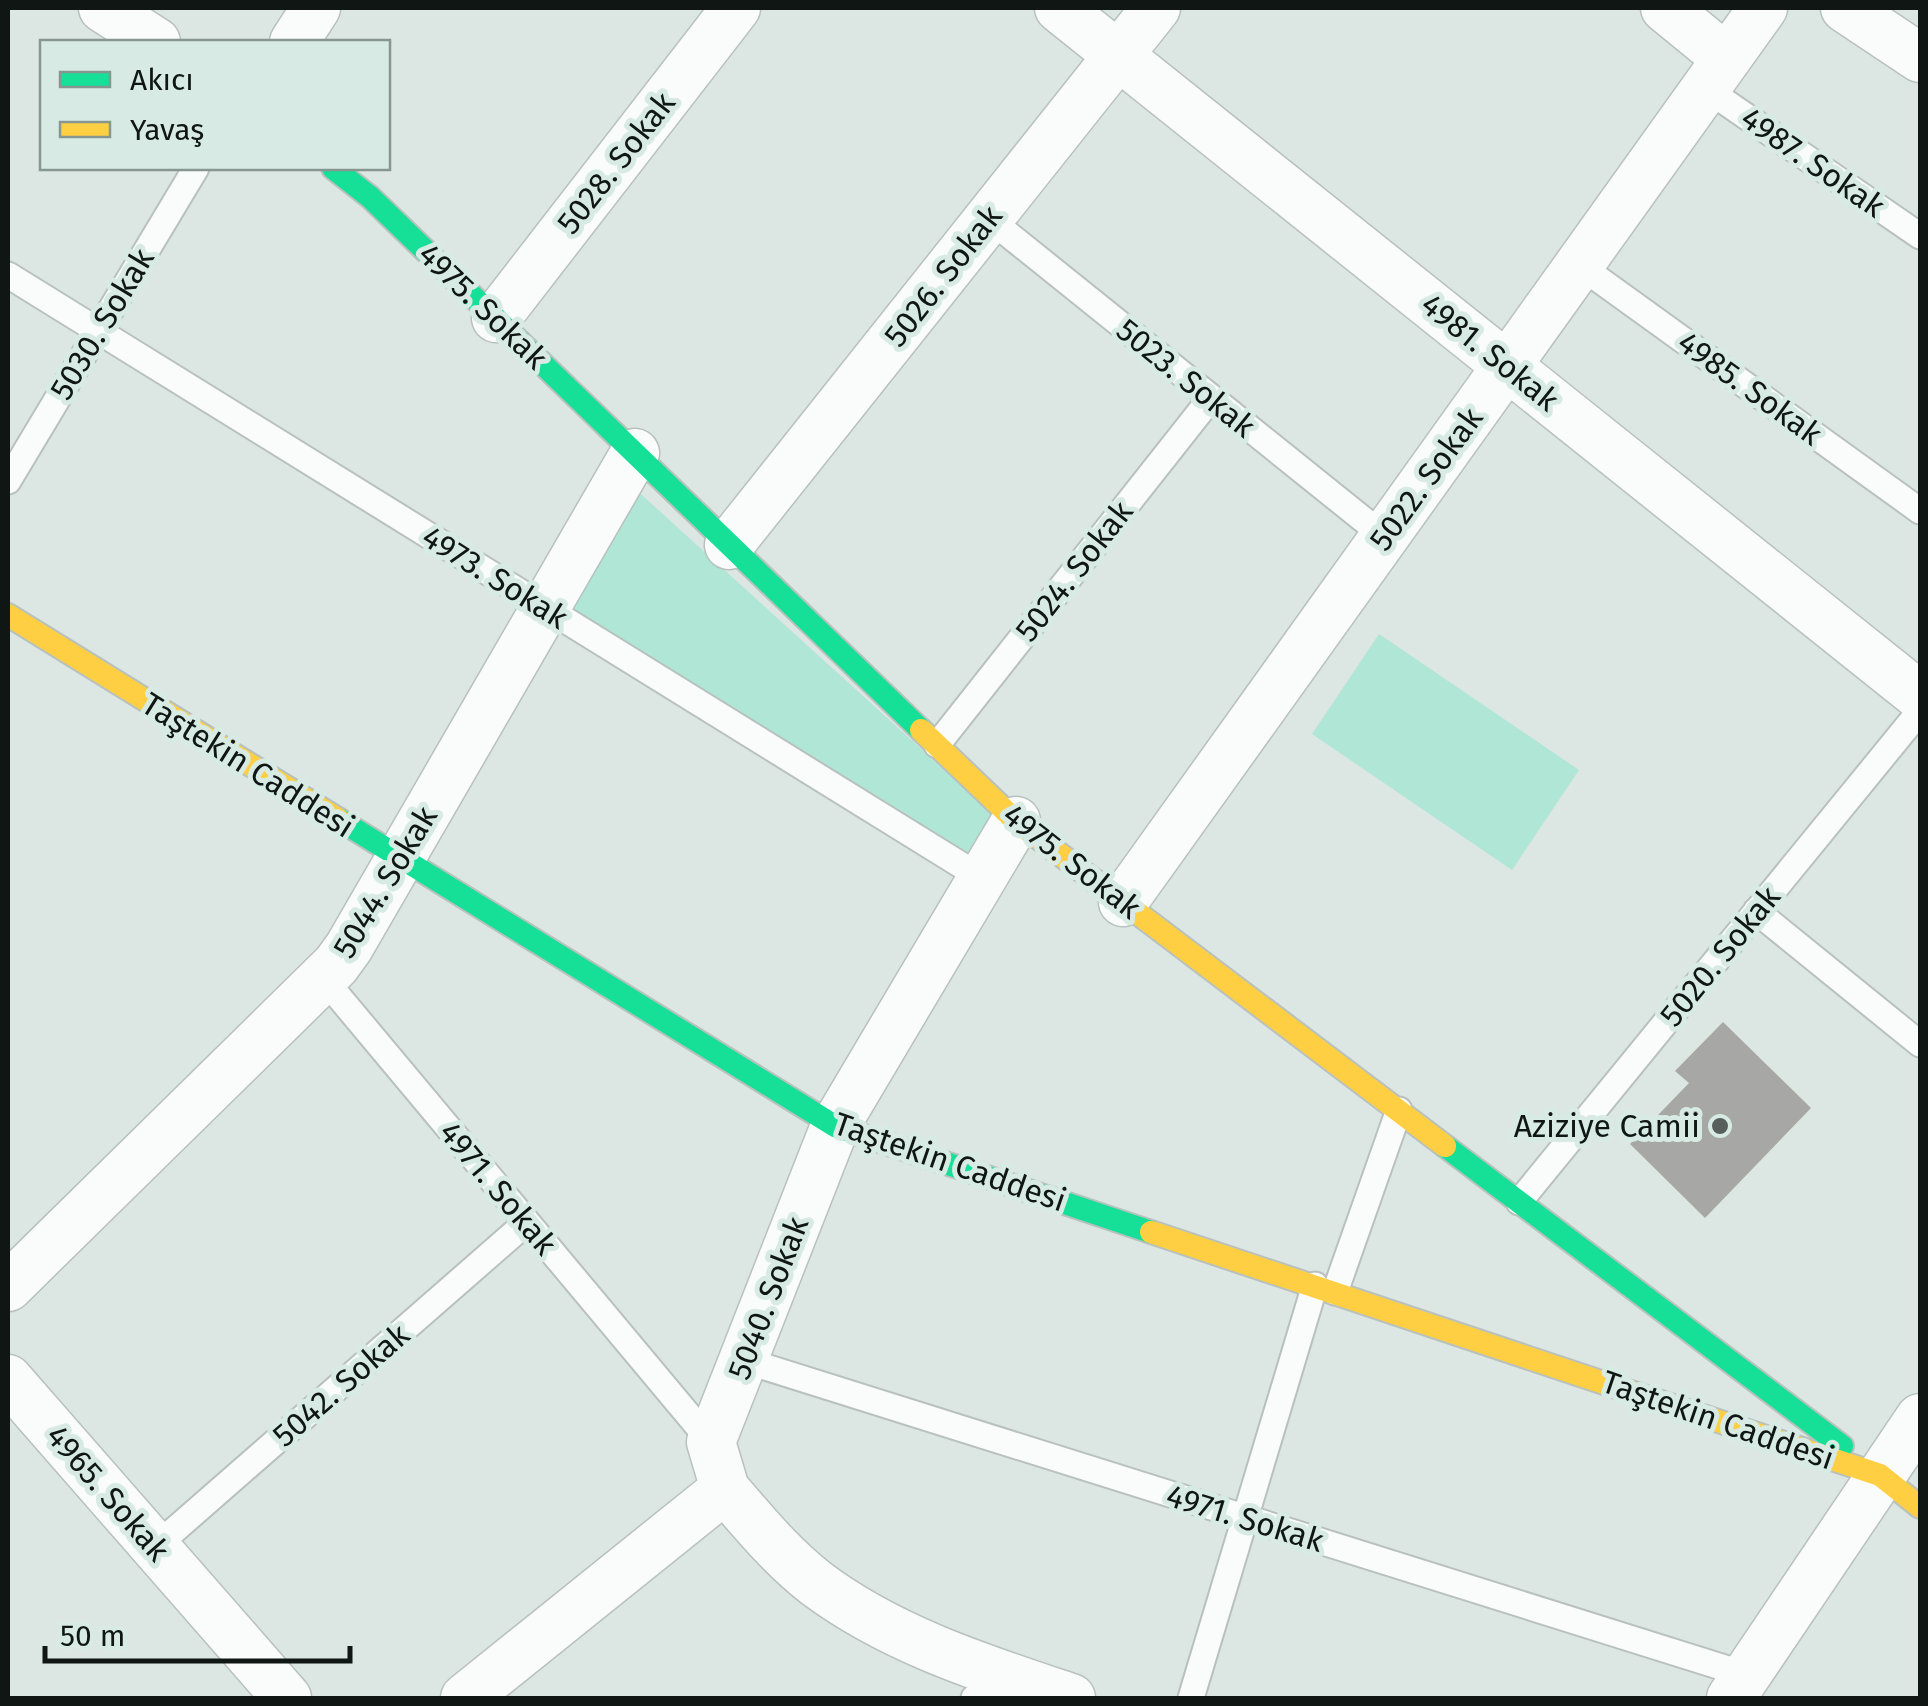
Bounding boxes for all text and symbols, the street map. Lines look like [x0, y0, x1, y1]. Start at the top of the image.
legend [40, 40, 390, 170]
text: Akıcı [130, 62, 194, 98]
street label: 5028. Sokak [549, 84, 683, 241]
street label: 4987. Sokak [1734, 99, 1893, 226]
text: Yavaş [130, 112, 204, 148]
street label: 5026. Sokak [876, 197, 1010, 354]
street label: 4975. Sokak [411, 235, 556, 377]
street label: 5030. Sokak [42, 241, 162, 406]
street label: 4981. Sokak [1414, 285, 1567, 419]
street label: 5023. Sokak [1109, 311, 1263, 446]
street label: 4985. Sokak [1671, 323, 1830, 453]
street label: 5022. Sokak [1361, 400, 1491, 558]
street label: 5024. Sokak [1007, 493, 1141, 649]
street label: 4973. Sokak [415, 517, 575, 637]
street label: Taştekin Caddesi [135, 685, 361, 845]
street label: 4975. Sokak [996, 795, 1149, 927]
street label: 5044. Sokak [325, 799, 445, 965]
street label: 5020. Sokak [1652, 878, 1788, 1034]
street label: Taştekin Caddesi [829, 1105, 1071, 1219]
place label: Aziziye Camii [1514, 1107, 1700, 1145]
street label: 4971. Sokak [431, 1114, 565, 1263]
marker: Aziziye Camii [1709, 1115, 1731, 1137]
street label: 5040. Sokak [720, 1211, 817, 1385]
street label: 5042. Sokak [265, 1315, 417, 1454]
street label: Taştekin Caddesi [1597, 1363, 1839, 1477]
street label: 4965. Sokak [39, 1417, 178, 1569]
street label: 4971. Sokak [1162, 1476, 1329, 1560]
scale bar [45, 1601, 350, 1663]
text: 50 m [60, 1618, 125, 1654]

